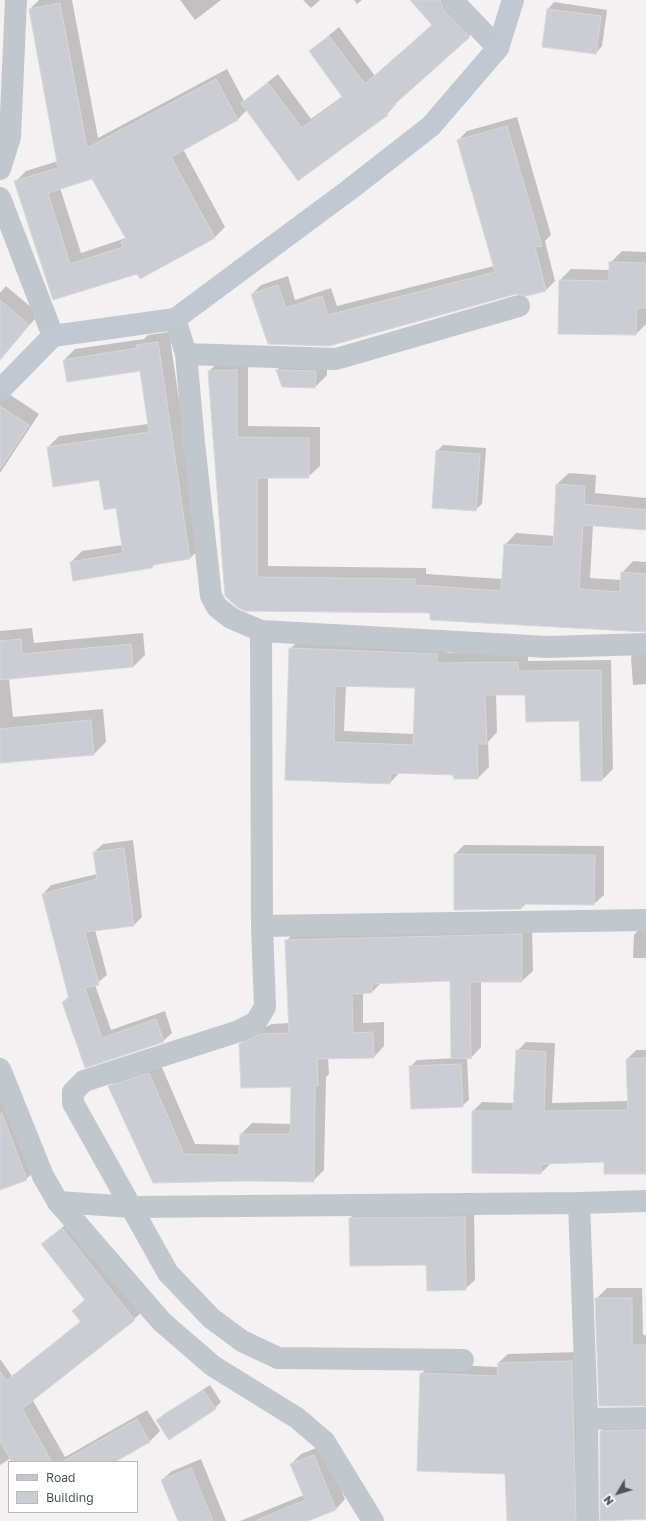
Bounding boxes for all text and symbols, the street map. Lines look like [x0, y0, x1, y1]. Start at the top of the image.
legend [8, 1461, 138, 1513]
text: Road [46, 1470, 75, 1485]
north arrow [598, 1473, 638, 1513]
text: Building [46, 1490, 94, 1505]
text: N [600, 1493, 616, 1508]

